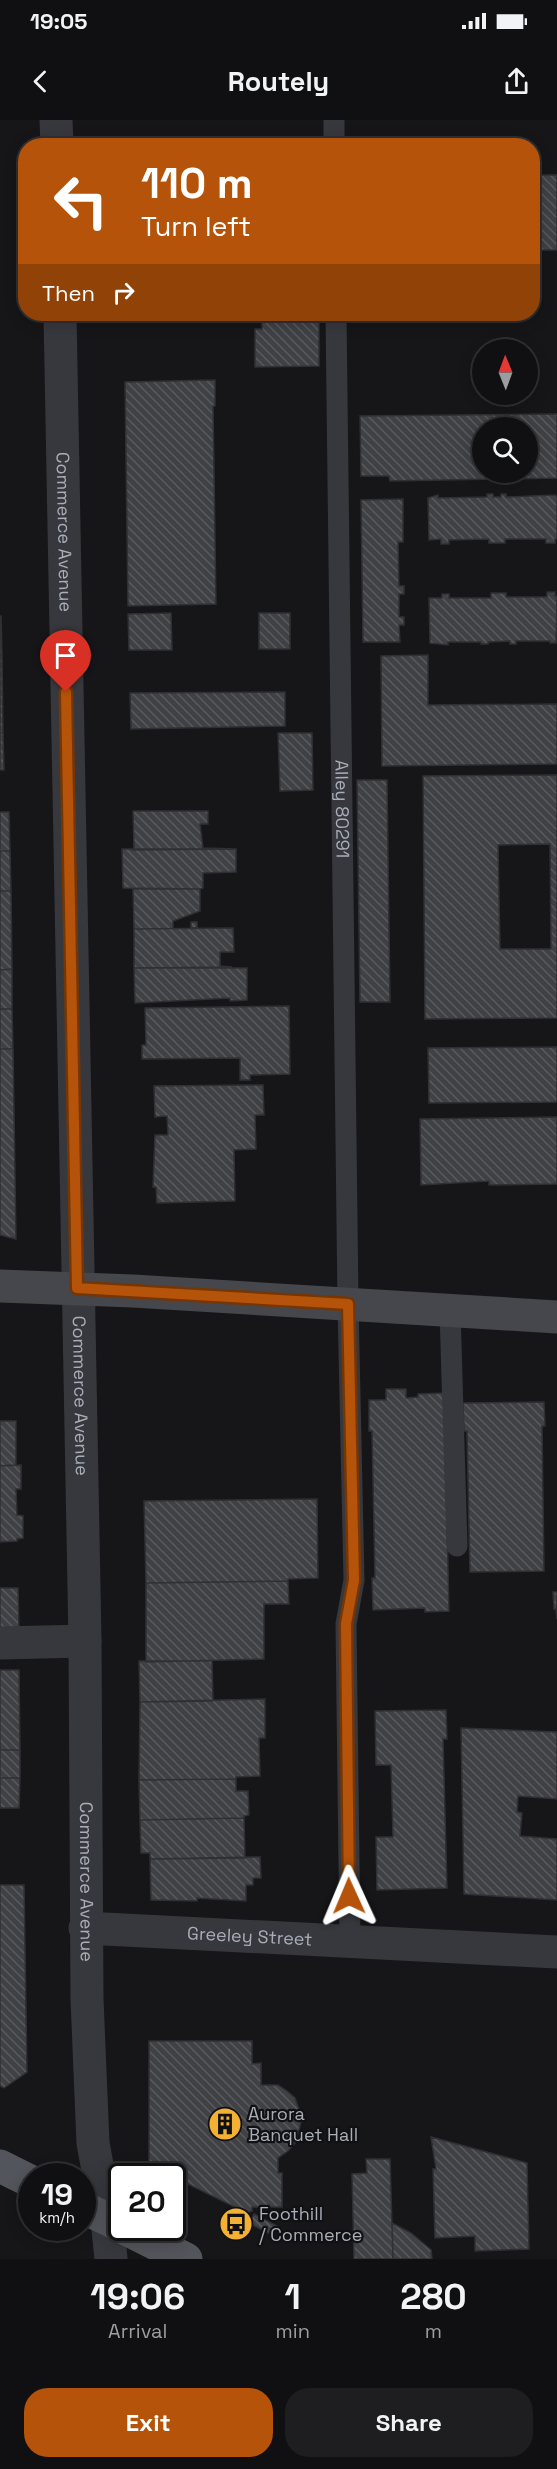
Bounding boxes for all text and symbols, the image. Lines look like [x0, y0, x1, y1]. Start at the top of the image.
text: 19:05 [30, 7, 88, 35]
text: Routely [228, 64, 329, 99]
icon: back [24, 65, 57, 98]
icon: share [500, 65, 533, 98]
text: 110 m [141, 157, 253, 210]
icon: left [42, 162, 120, 240]
text: Turn left [141, 209, 251, 244]
icon: right [107, 276, 140, 309]
text: Then [42, 279, 95, 307]
north arrow [472, 339, 538, 405]
map controls [472, 339, 538, 483]
button: search [472, 417, 538, 483]
street label: Commerce Avenue [52, 452, 78, 612]
pin [40, 630, 91, 692]
icon: arrive [49, 639, 82, 672]
street label: Alley 80291 [330, 759, 355, 858]
street label: Commerce Avenue [68, 1315, 94, 1476]
street label: Commerce Avenue [75, 1802, 99, 1962]
position arrow [317, 1864, 381, 1928]
street label: Greeley Street [187, 1921, 313, 1951]
place label: Aurora Banquet Hall [248, 2102, 358, 2146]
building icon: Aurora Banquet Hall [207, 2106, 243, 2142]
speed limit sign: 20 [108, 2163, 186, 2241]
text: 19 [41, 2175, 73, 2214]
place label: Foothill / Commerce [259, 2202, 362, 2246]
bus stop icon: Foothill / Commerce [218, 2206, 254, 2242]
text: km/h [39, 2208, 75, 2227]
text: 19:06 [90, 2274, 185, 2320]
text: 1 [285, 2274, 301, 2320]
text: 280 [400, 2274, 467, 2320]
text: Arrival [108, 2318, 168, 2344]
text: min [276, 2318, 310, 2344]
text: m [425, 2318, 442, 2344]
button: Exit [24, 2388, 273, 2457]
button: Share [285, 2388, 533, 2457]

